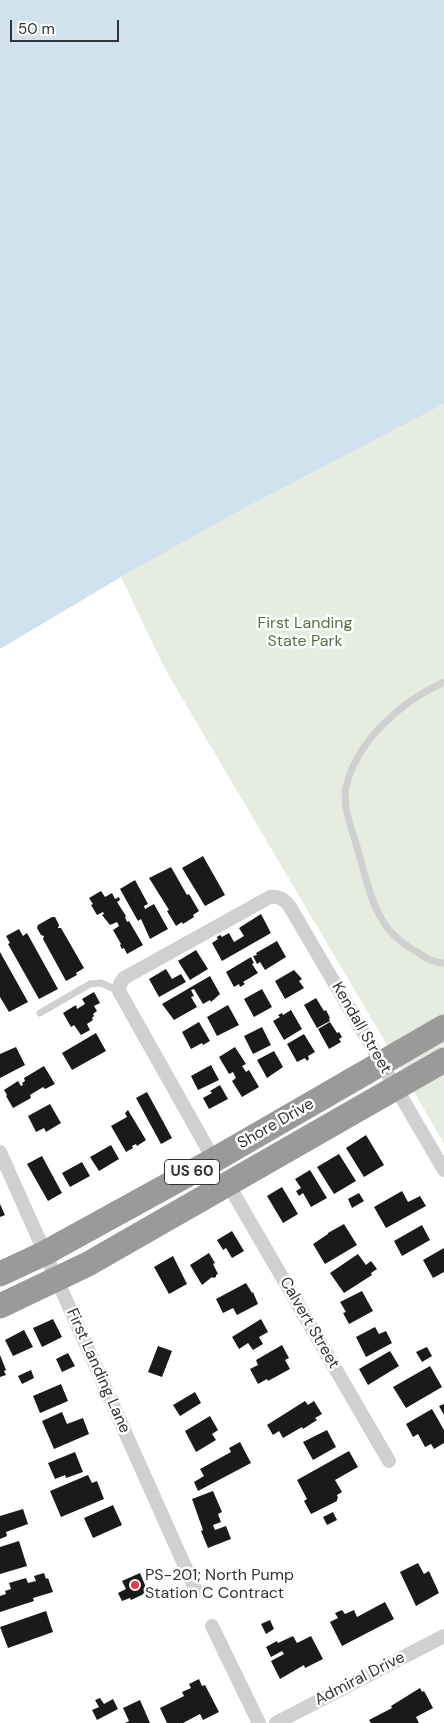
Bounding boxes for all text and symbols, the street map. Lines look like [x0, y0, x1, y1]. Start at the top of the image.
scale bar [12, 10, 121, 42]
text: 50 m [18, 19, 55, 39]
park label: First Landing State Park [258, 614, 352, 652]
street label: Kendall Street [327, 979, 395, 1077]
street label: Shore Drive [234, 1094, 318, 1154]
road number: US 60 [164, 1160, 220, 1184]
street label: Calvert Street [275, 1274, 343, 1372]
street label: First Landing Lane [62, 1306, 134, 1436]
place label: PS-201; North Pump Station C Contract [145, 1566, 294, 1604]
marker: PS-201; North Pump Station C Contract [129, 1579, 141, 1591]
street label: Admiral Drive [312, 1648, 408, 1710]

